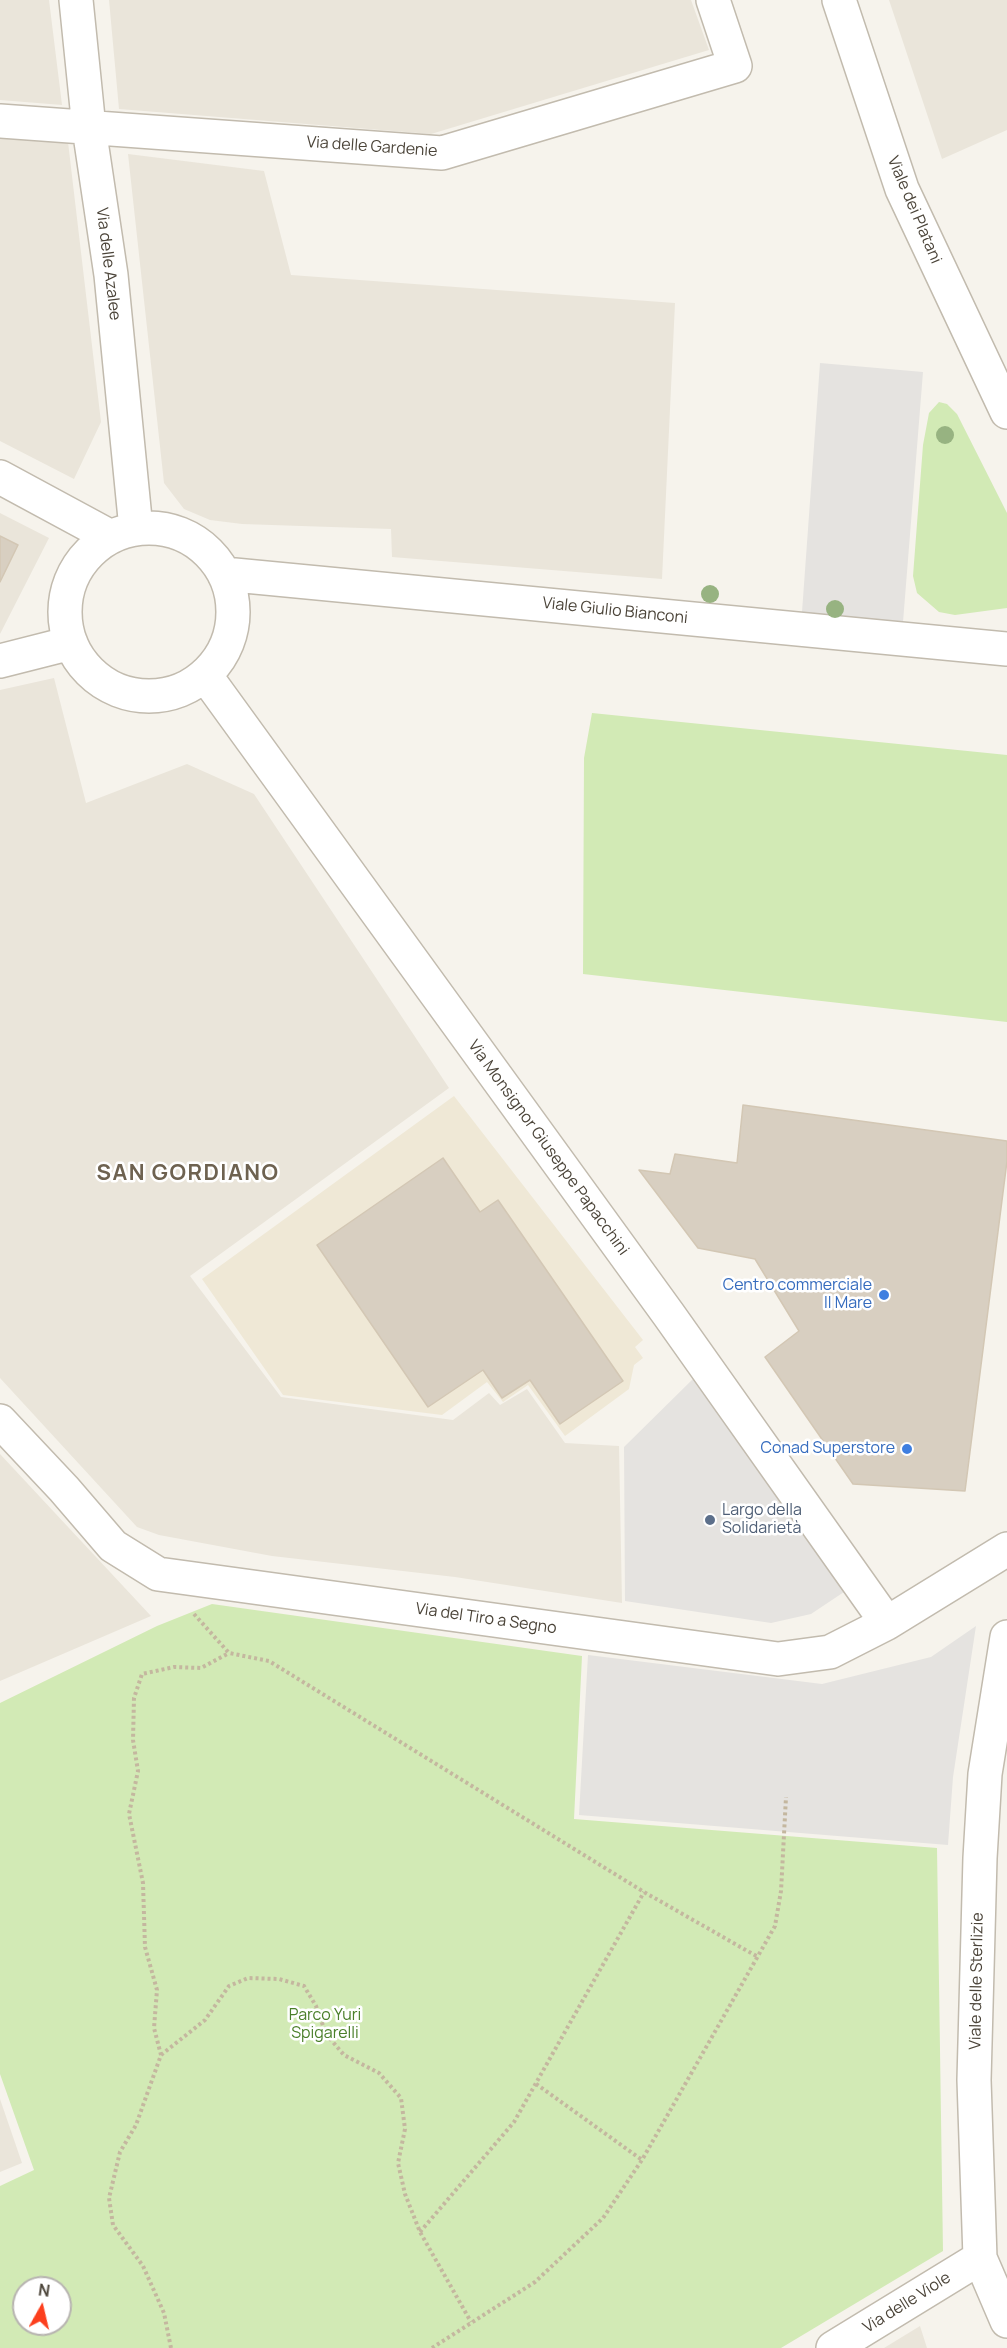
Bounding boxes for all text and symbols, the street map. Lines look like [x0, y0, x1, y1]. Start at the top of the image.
street label: Via delle Gardenie [306, 133, 438, 161]
street label: Viale dei Platani [883, 153, 945, 267]
street label: Via delle Azalee [92, 207, 124, 321]
street label: Viale Giulio Bianconi [541, 594, 689, 628]
street label: Via Monsignor Giuseppe Papacchini [464, 1037, 632, 1259]
district label: SAN GORDIANO [96, 1161, 280, 1187]
place label: Centro commerciale Il Mare [723, 1276, 872, 1314]
marker: Centro commerciale Il Mare [877, 1288, 891, 1302]
place label: Conad Superstore [760, 1439, 895, 1459]
marker: Conad Superstore [900, 1442, 914, 1456]
place label: Largo della Solidarietà [722, 1501, 802, 1539]
marker: Largo della Solidarietà [703, 1513, 717, 1527]
street label: Via del Tiro a Segno [414, 1600, 558, 1638]
street label: Viale delle Sterlizie [966, 1912, 988, 2050]
park label: Parco Yuri Spigarelli [289, 2006, 361, 2044]
street label: Via delle Viole [860, 2268, 954, 2338]
north arrow [12, 2276, 72, 2336]
text: N [37, 2278, 51, 2302]

